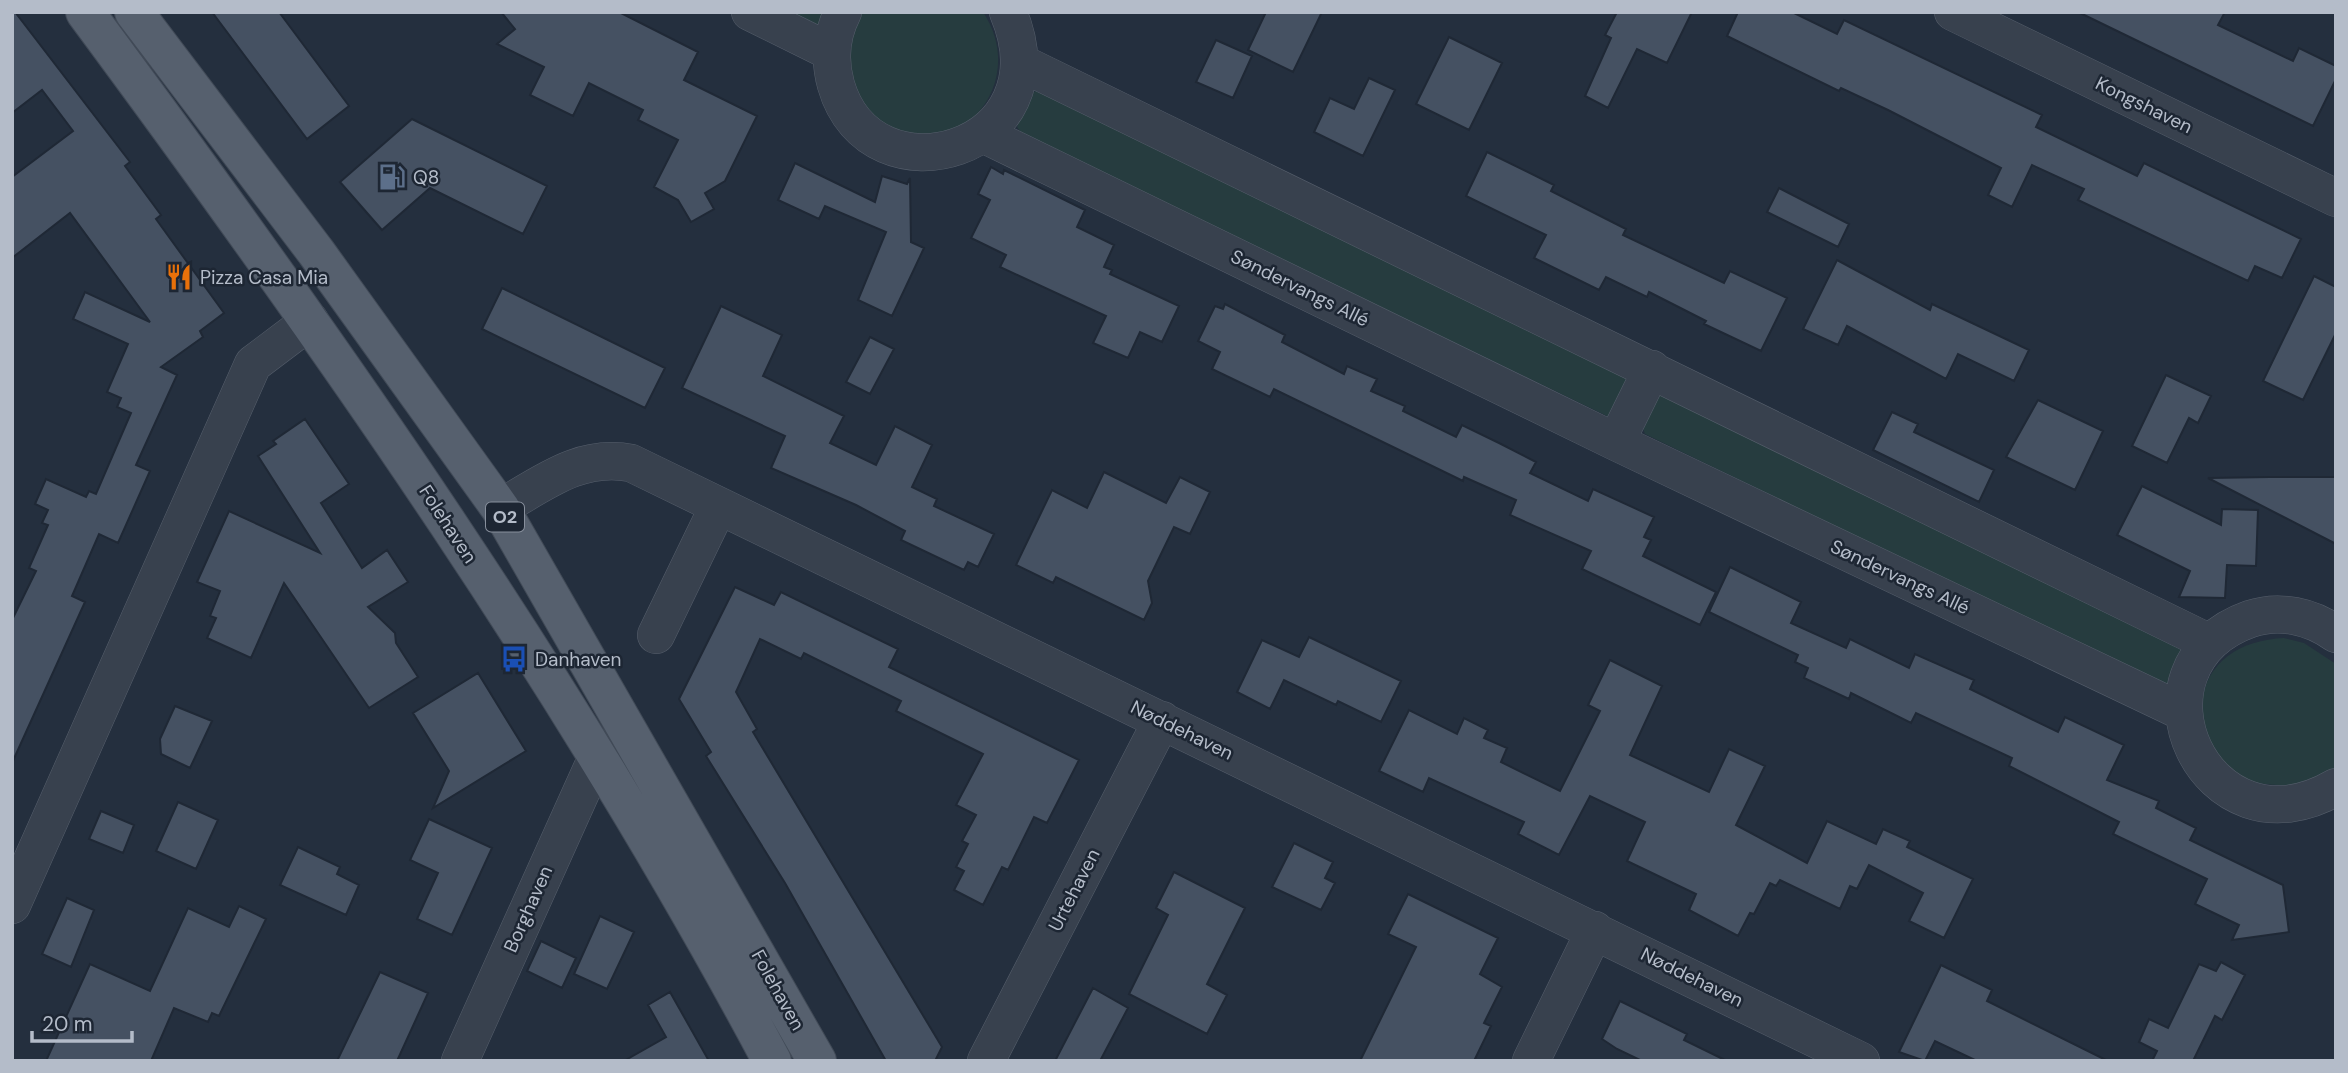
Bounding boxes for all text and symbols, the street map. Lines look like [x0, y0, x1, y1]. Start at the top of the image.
street label: Kongshaven [2091, 71, 2197, 139]
fuel station icon: Q8 [377, 162, 407, 192]
place label: Q8 [413, 165, 439, 190]
street label: Søndervangs Allé [1227, 244, 1373, 332]
restaurant icon: Pizza Casa Mia [164, 262, 194, 292]
place label: Pizza Casa Mia [200, 265, 328, 290]
street label: Folehaven [413, 480, 483, 568]
road number: O2 [486, 503, 524, 532]
street label: Søndervangs Allé [1826, 534, 1974, 620]
bus stop icon: Danhaven [499, 644, 529, 674]
place label: Danhaven [535, 647, 621, 672]
street label: Nøddehaven [1127, 694, 1237, 766]
street label: Urtehaven [1043, 844, 1105, 936]
street label: Borghaven [498, 862, 558, 956]
street label: Nøddehaven [1637, 941, 1747, 1013]
street label: Folehaven [746, 945, 810, 1035]
scale bar [32, 1000, 131, 1044]
text: 20 m [42, 1010, 93, 1038]

